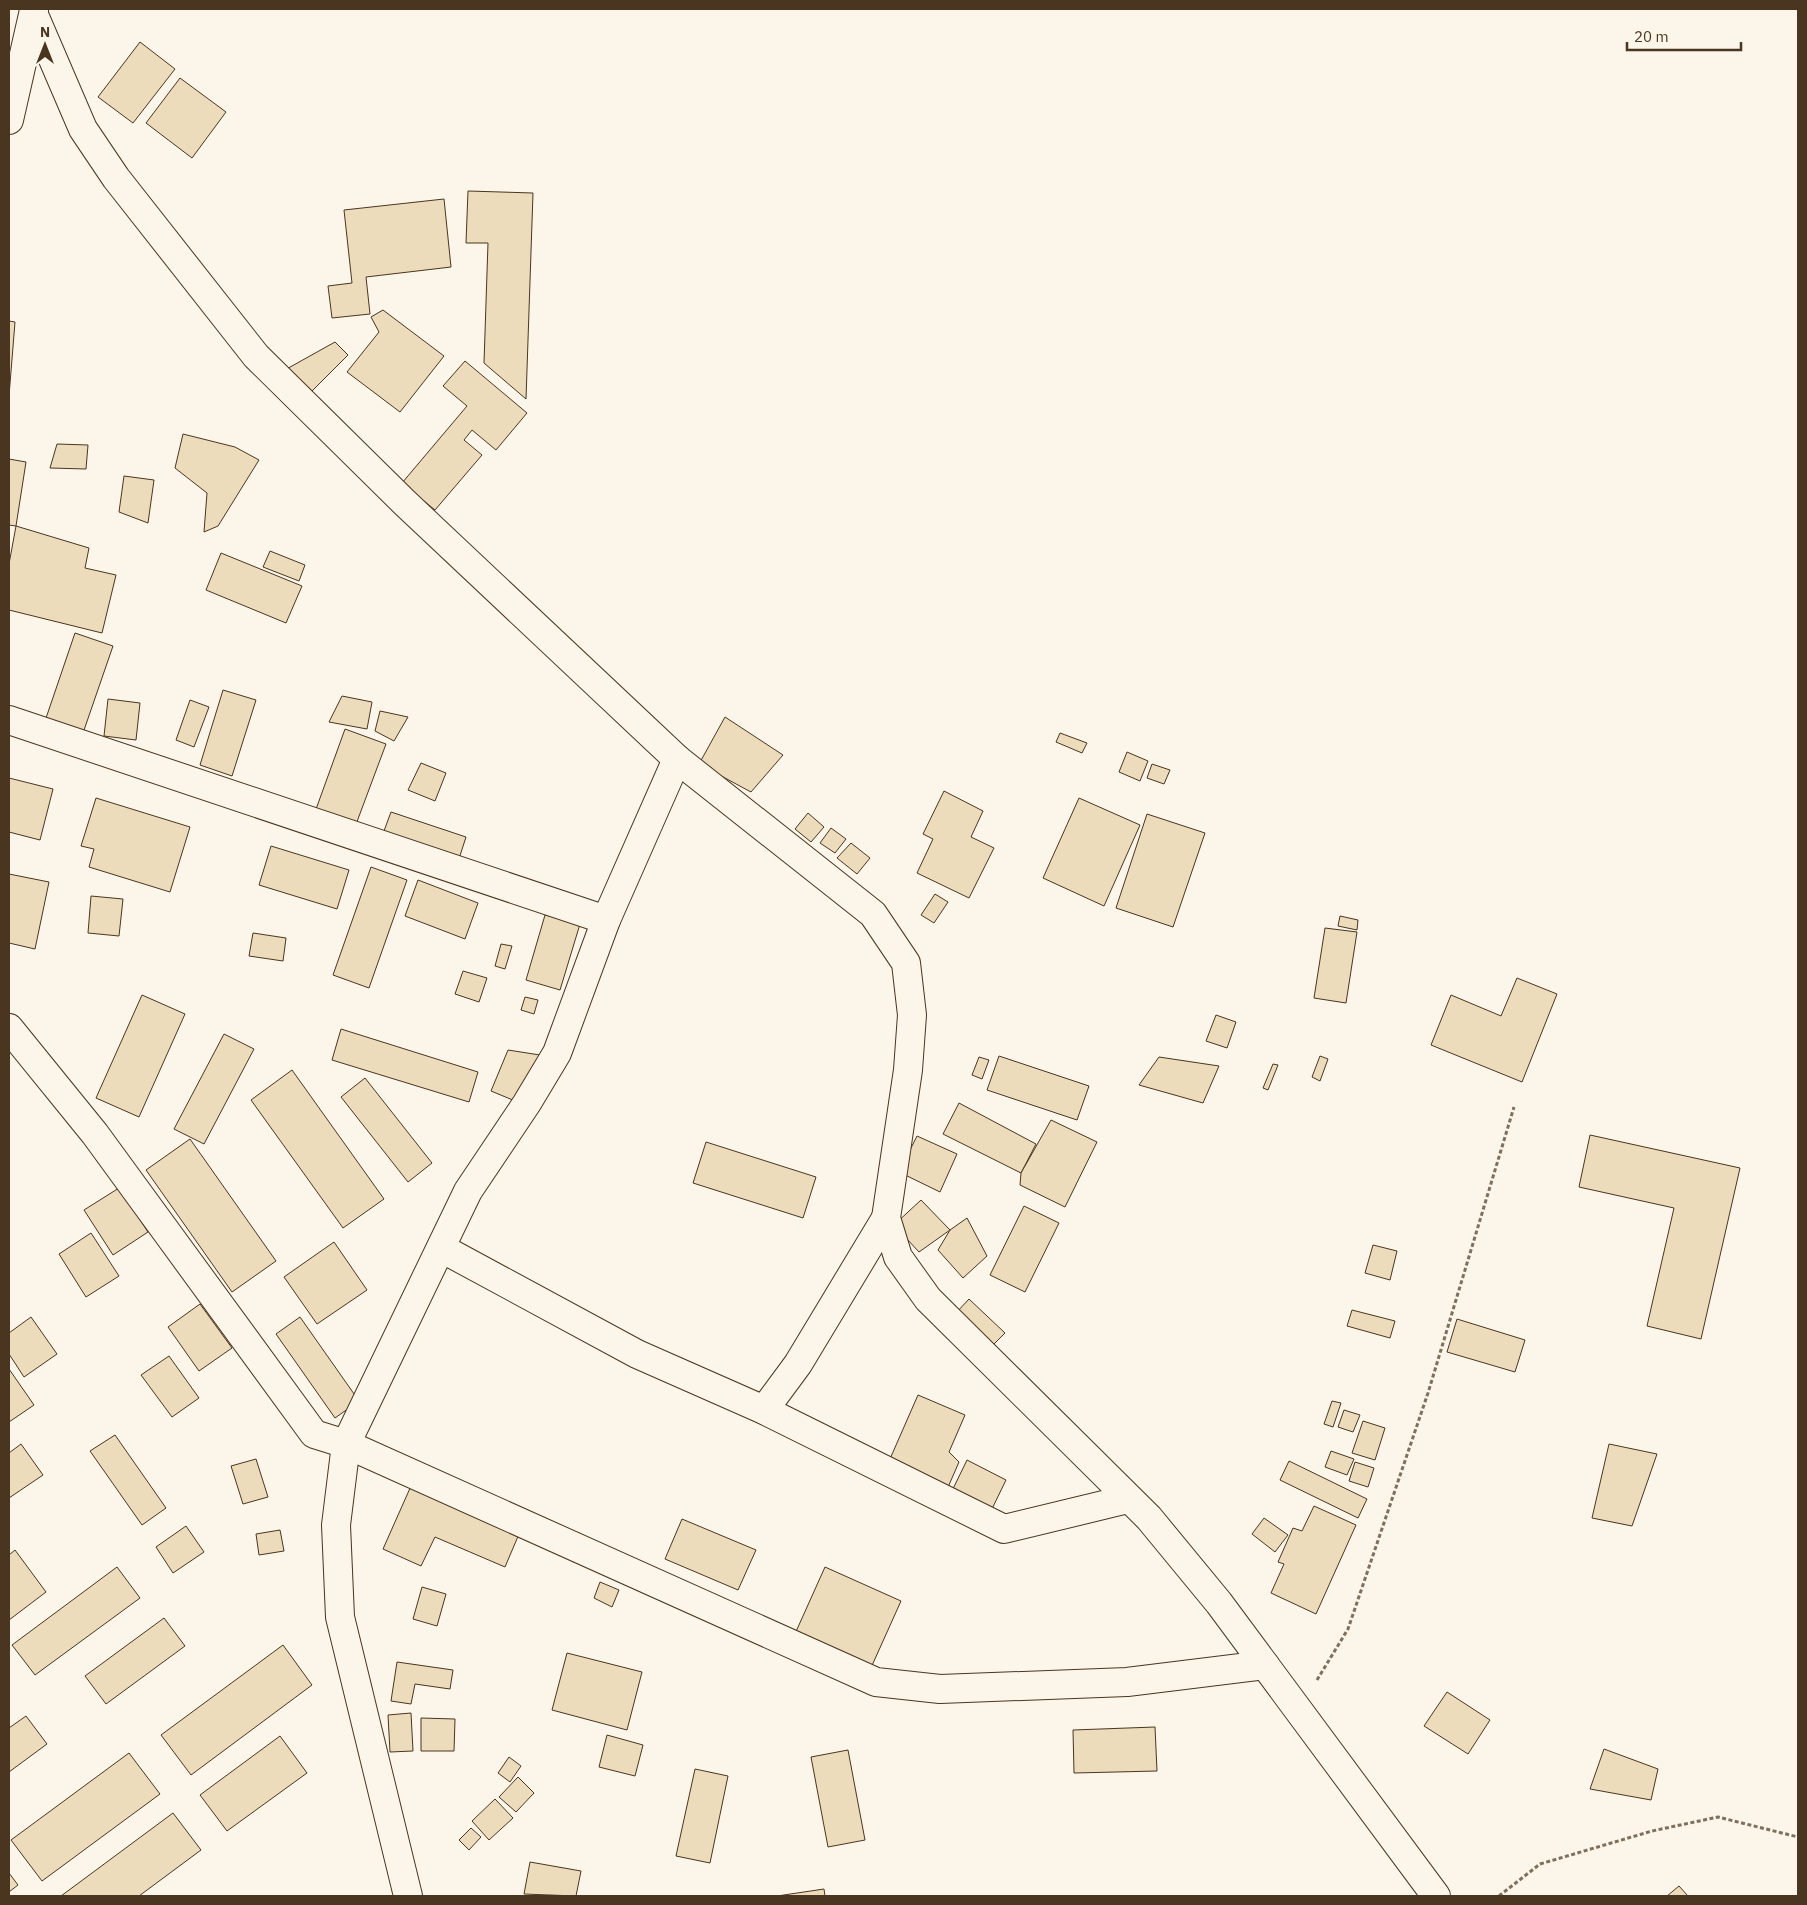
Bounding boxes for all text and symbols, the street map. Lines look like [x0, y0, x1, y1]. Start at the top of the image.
north arrow [20, 20, 70, 70]
scale bar [1627, 20, 1741, 52]
text: N [40, 23, 50, 41]
text: 20 m [1634, 27, 1669, 46]

